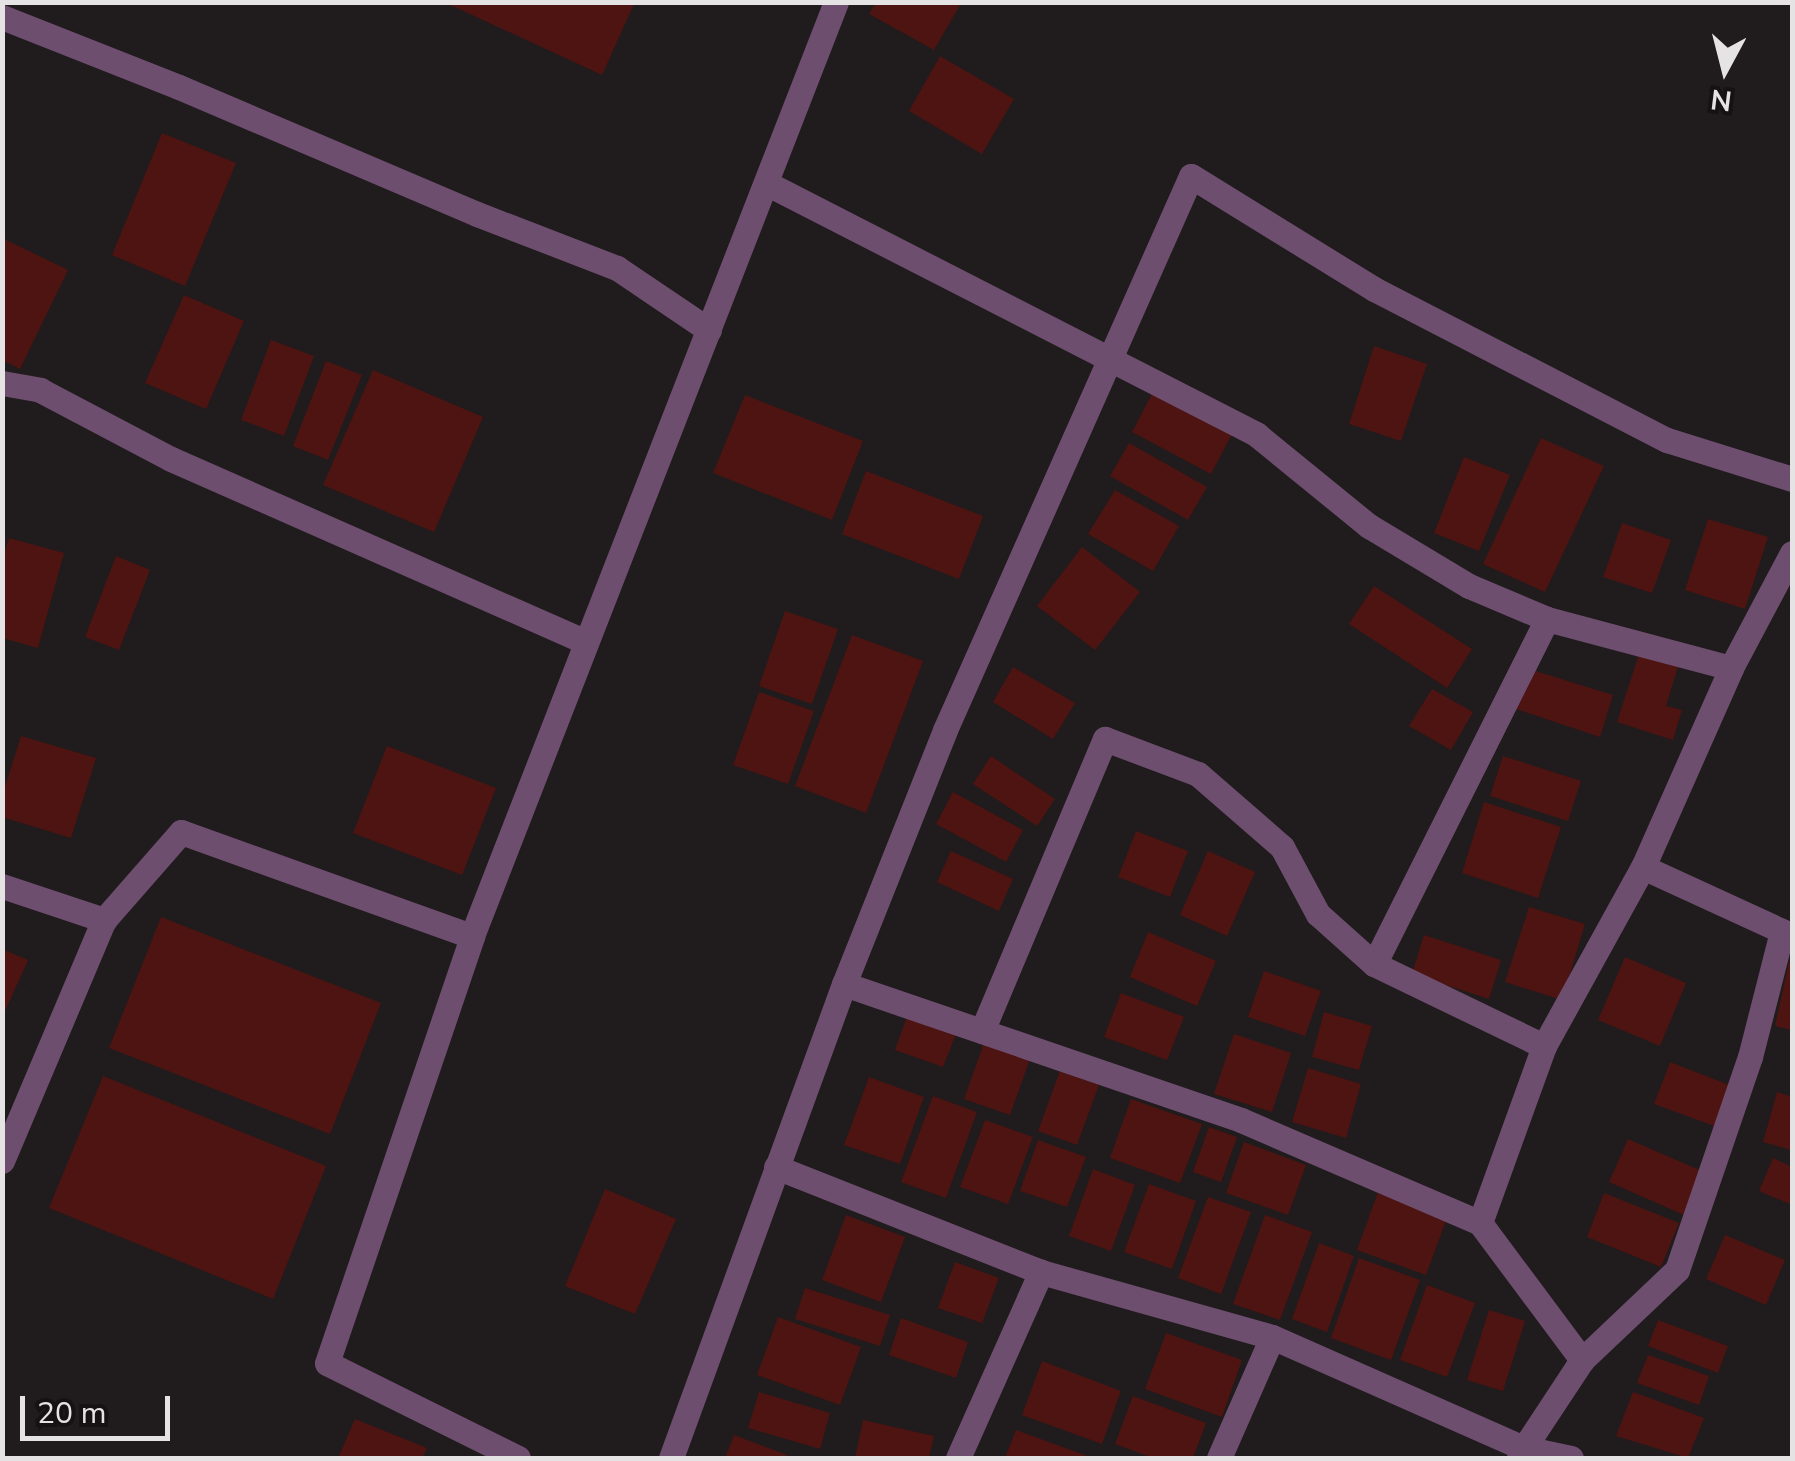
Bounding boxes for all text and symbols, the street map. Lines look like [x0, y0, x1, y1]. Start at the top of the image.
north arrow [1675, 20, 1775, 120]
text: N [1709, 80, 1734, 120]
scale bar [25, 1376, 175, 1438]
text: 20 m [37, 1393, 106, 1434]

